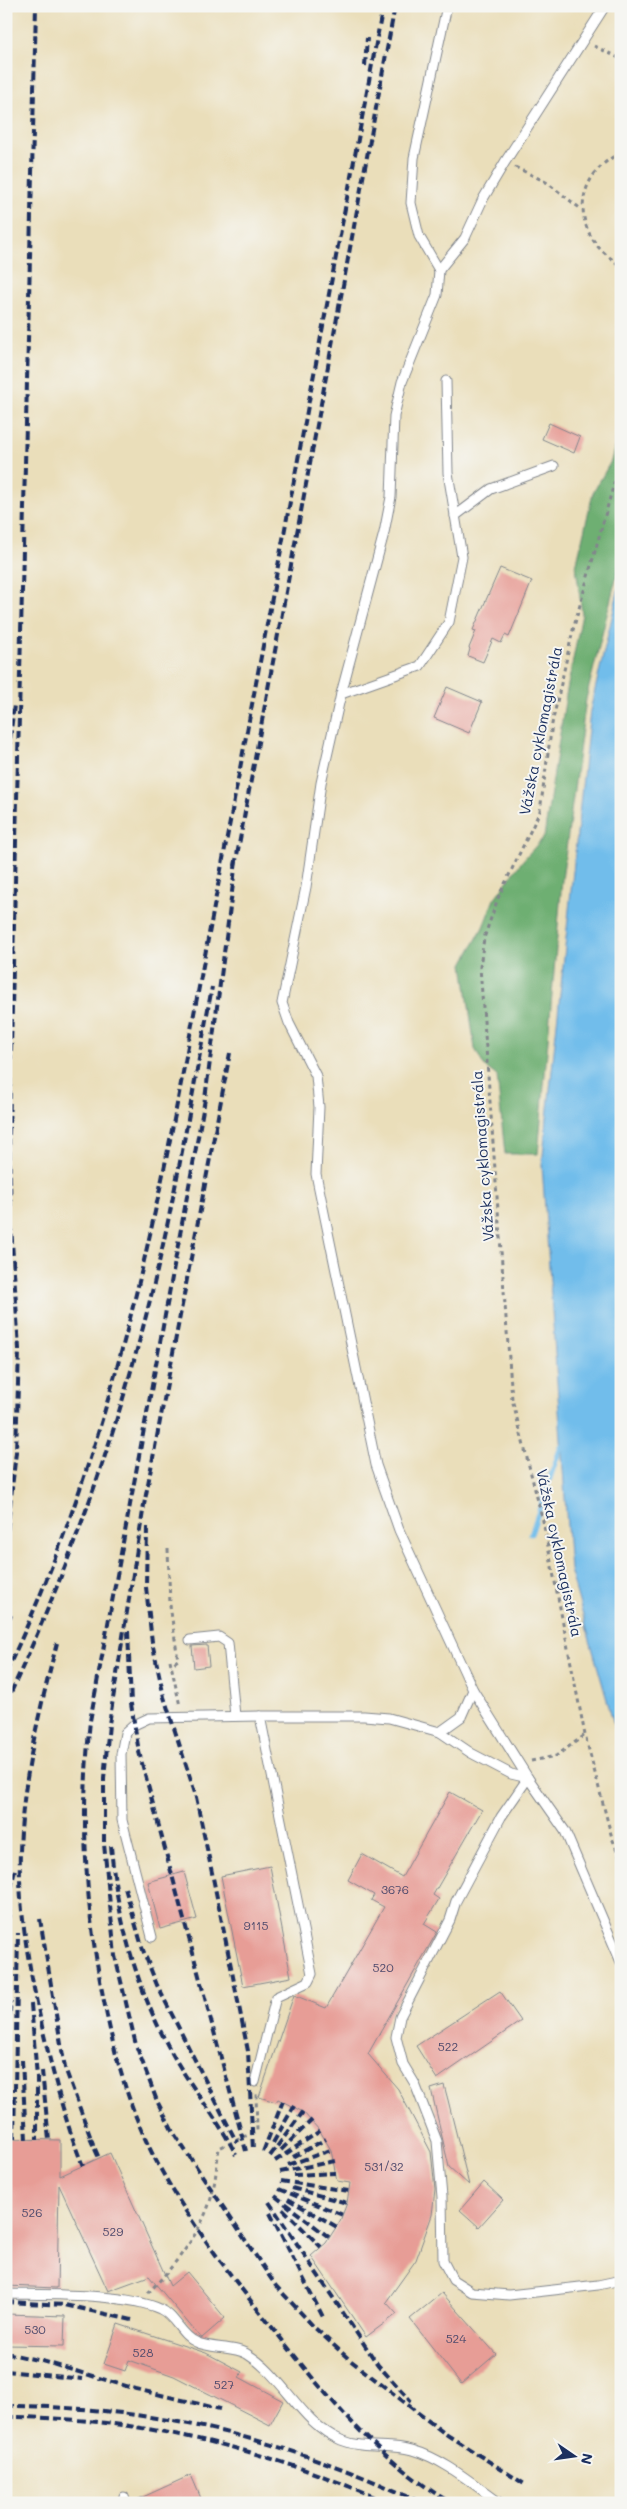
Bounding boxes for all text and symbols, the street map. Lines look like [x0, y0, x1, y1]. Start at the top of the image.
street label: Vážska cyklomagistrála [514, 645, 566, 817]
street label: Vážska cyklomagistrála [466, 1070, 498, 1242]
street label: Vážska cyklomagistrála [532, 1467, 588, 1639]
house number: 3676 [381, 1881, 409, 1897]
house number: 9115 [244, 1917, 268, 1933]
house number: 520 [372, 1959, 394, 1975]
house number: 522 [438, 2038, 458, 2054]
house number: 531/32 [364, 2158, 404, 2174]
house number: 526 [22, 2204, 42, 2220]
house number: 529 [103, 2223, 123, 2239]
house number: 530 [24, 2321, 46, 2337]
house number: 524 [446, 2330, 466, 2346]
house number: 528 [133, 2344, 153, 2360]
house number: 527 [214, 2376, 235, 2392]
north arrow [550, 2432, 600, 2482]
text: N [577, 2452, 598, 2466]

